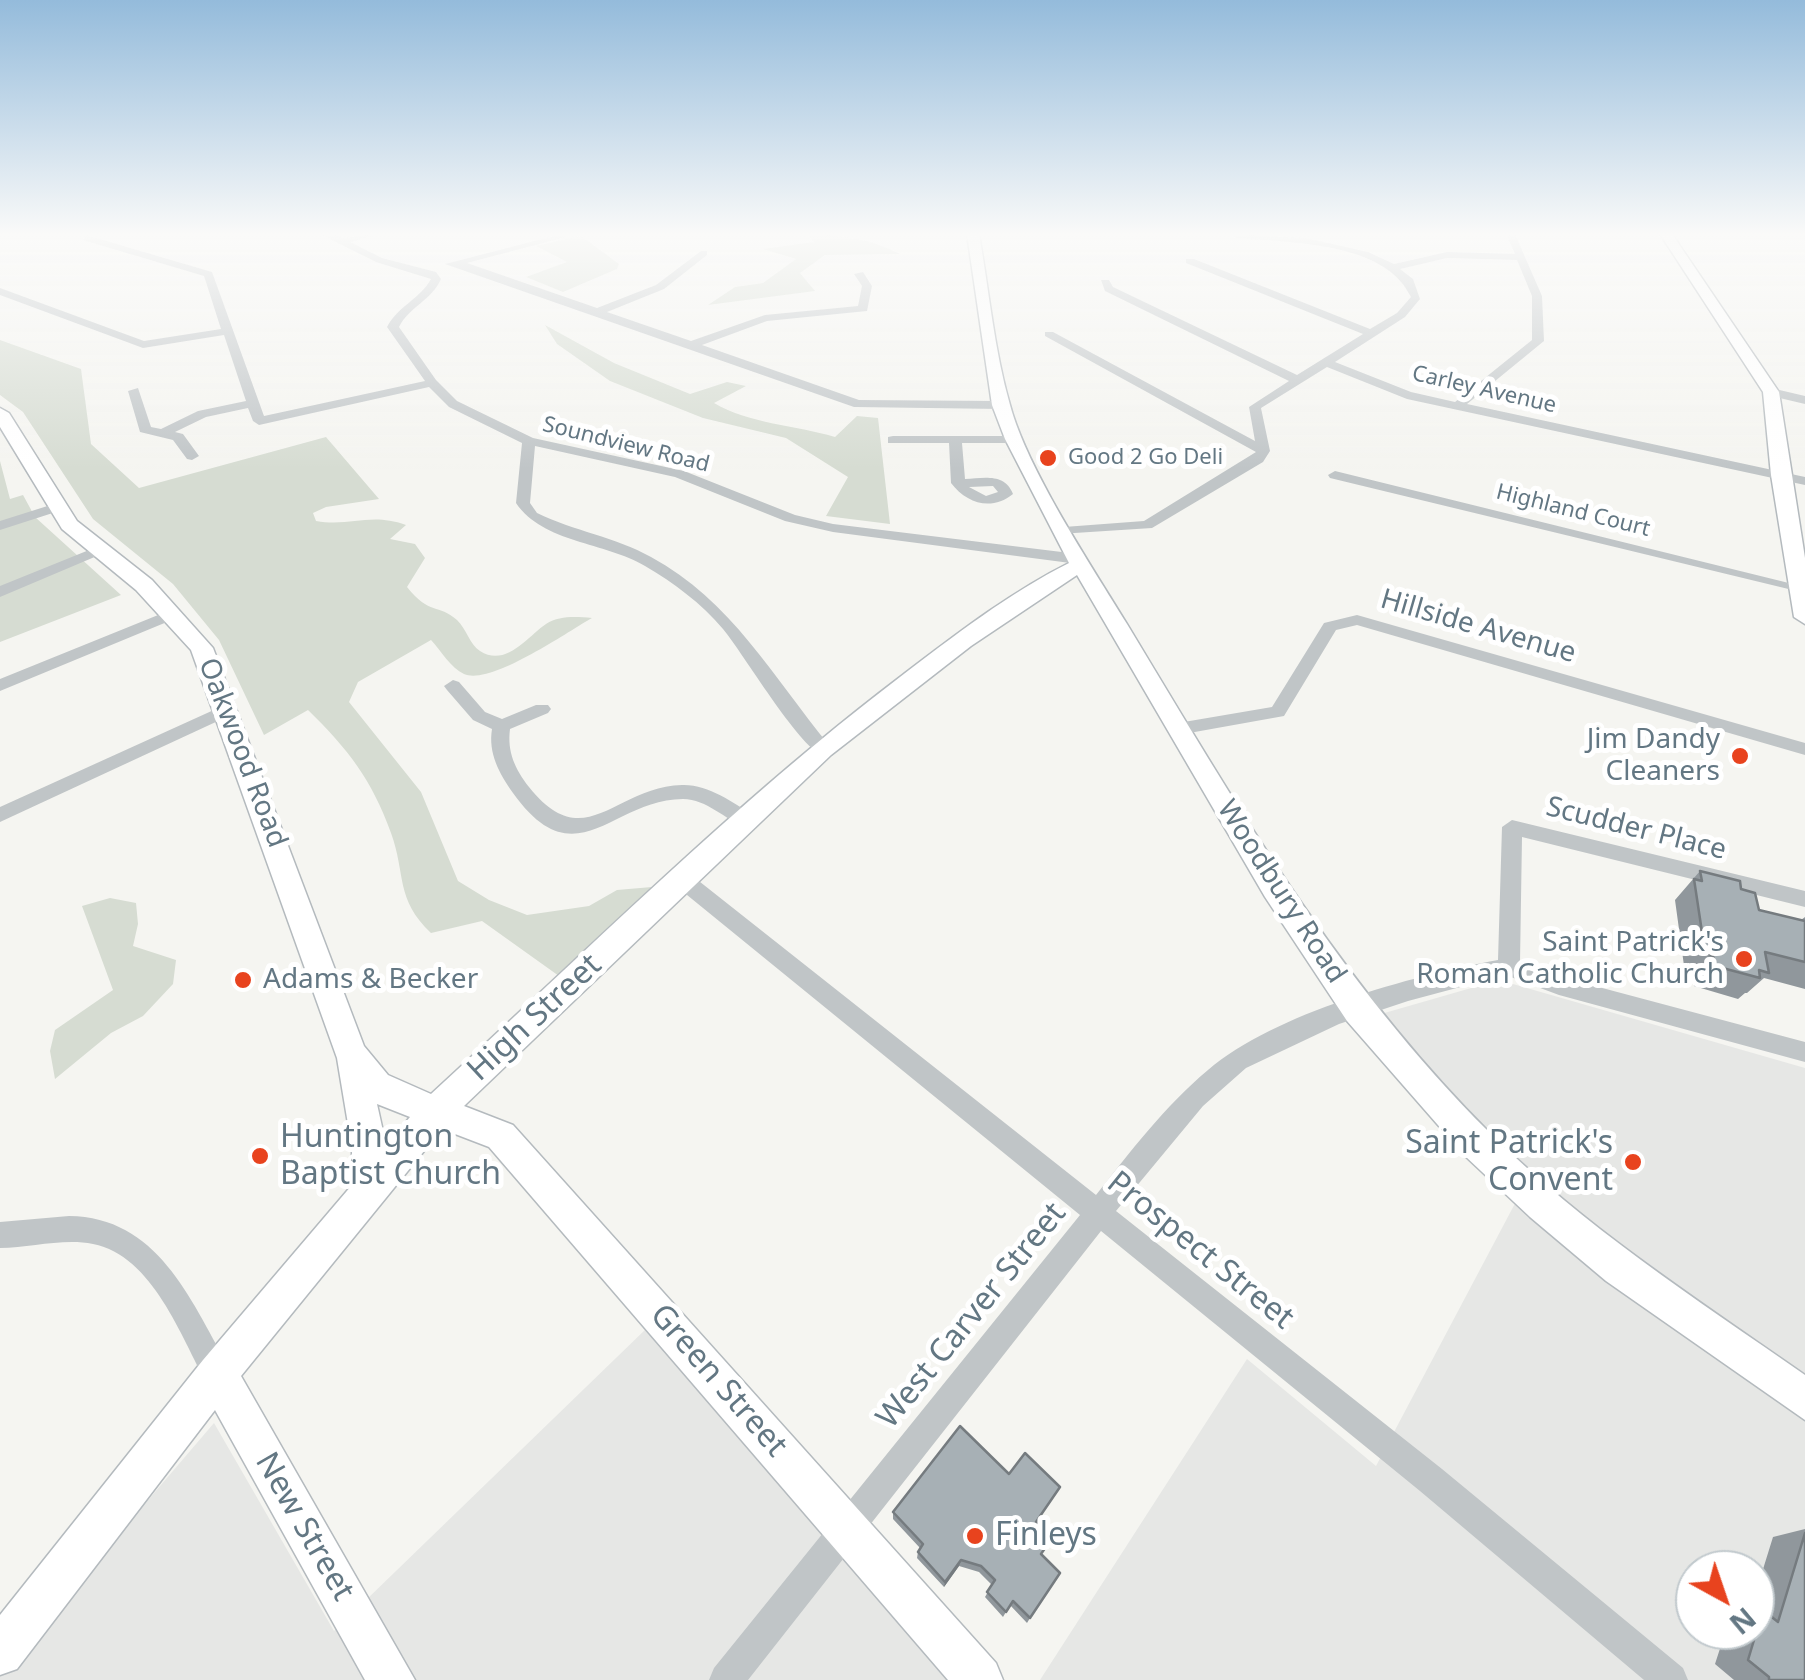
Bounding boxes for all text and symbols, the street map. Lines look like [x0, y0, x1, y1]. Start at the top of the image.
street label: Carley Avenue [1409, 361, 1559, 419]
street label: Soundview Road [540, 412, 712, 478]
place label: Good 2 Go Deli [1068, 445, 1223, 471]
marker: Good 2 Go Deli [1037, 447, 1059, 469]
street label: Highland Court [1493, 479, 1653, 543]
street label: Hillside Avenue [1376, 583, 1580, 671]
street label: Oakwood Road [190, 654, 294, 852]
place label: Jim Dandy Cleaners [1587, 723, 1720, 789]
marker: Jim Dandy Cleaners [1729, 745, 1751, 767]
street label: Scudder Place [1543, 790, 1729, 868]
street label: Woodbury Road [1209, 794, 1353, 990]
place label: Saint Patrick's Roman Catholic Church [1416, 926, 1724, 992]
street label: High Street [460, 946, 610, 1090]
marker: Saint Patrick's Roman Catholic Church [1733, 948, 1755, 970]
place label: Adams & Becker [263, 963, 478, 997]
marker: Adams & Becker [232, 969, 254, 991]
place label: Huntington Baptist Church [280, 1119, 501, 1194]
place label: Saint Patrick's Convent [1405, 1125, 1613, 1200]
marker: Huntington Baptist Church [249, 1145, 271, 1167]
marker: Saint Patrick's Convent [1622, 1151, 1644, 1173]
street label: Prospect Street [1099, 1164, 1301, 1338]
street label: West Carver Street [869, 1196, 1075, 1436]
street label: Green Street [641, 1297, 795, 1465]
street label: New Street [246, 1446, 362, 1608]
place label: Finleys [995, 1517, 1097, 1555]
marker: Finleys [964, 1525, 986, 1547]
north arrow [1675, 1550, 1775, 1650]
text: N [1722, 1600, 1764, 1643]

